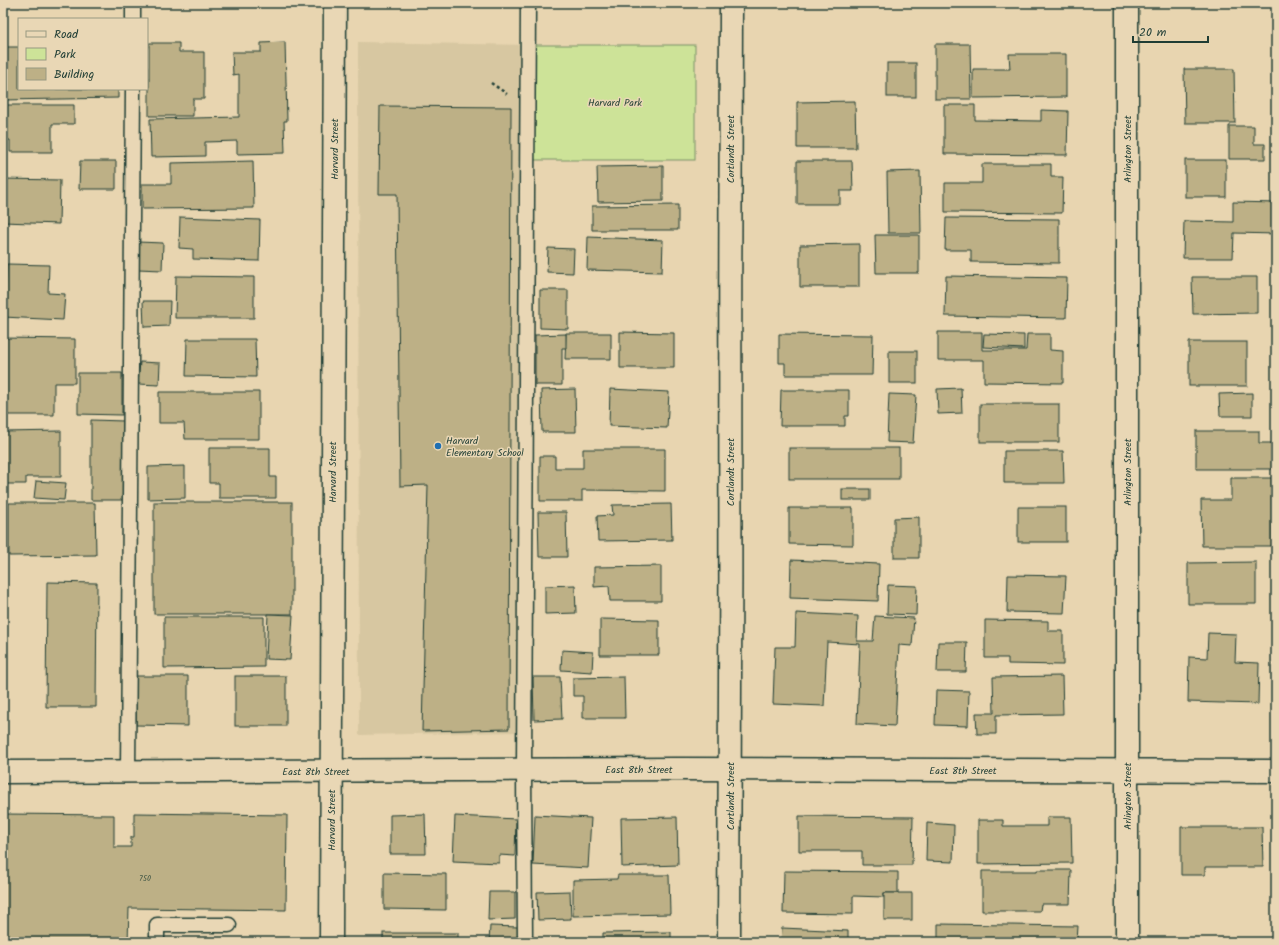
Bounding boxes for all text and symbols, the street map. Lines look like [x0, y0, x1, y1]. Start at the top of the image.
legend [18, 18, 148, 90]
scale bar [1133, 18, 1208, 44]
text: 20 m [1139, 23, 1167, 42]
text: Road [54, 25, 79, 44]
text: Park [54, 45, 76, 64]
text: Building [54, 65, 94, 84]
park label: Harvard Park [588, 95, 642, 111]
street label: Cortlandt Street [723, 115, 739, 183]
street label: Arlington Street [1120, 115, 1136, 183]
street label: Harvard Street [327, 118, 343, 180]
place label: Harvard Elementary School [446, 433, 524, 461]
street label: Cortlandt Street [723, 438, 739, 506]
street label: Arlington Street [1120, 438, 1136, 506]
street label: Harvard Street [325, 441, 341, 503]
marker: Harvard Elementary School [433, 441, 443, 451]
street label: East 8th Street [605, 762, 673, 778]
street label: Cortlandt Street [723, 762, 739, 830]
street label: Arlington Street [1120, 762, 1136, 830]
street label: East 8th Street [929, 763, 997, 779]
street label: East 8th Street [282, 764, 350, 780]
street label: Harvard Street [324, 789, 340, 851]
house number: 750 [139, 872, 151, 885]

